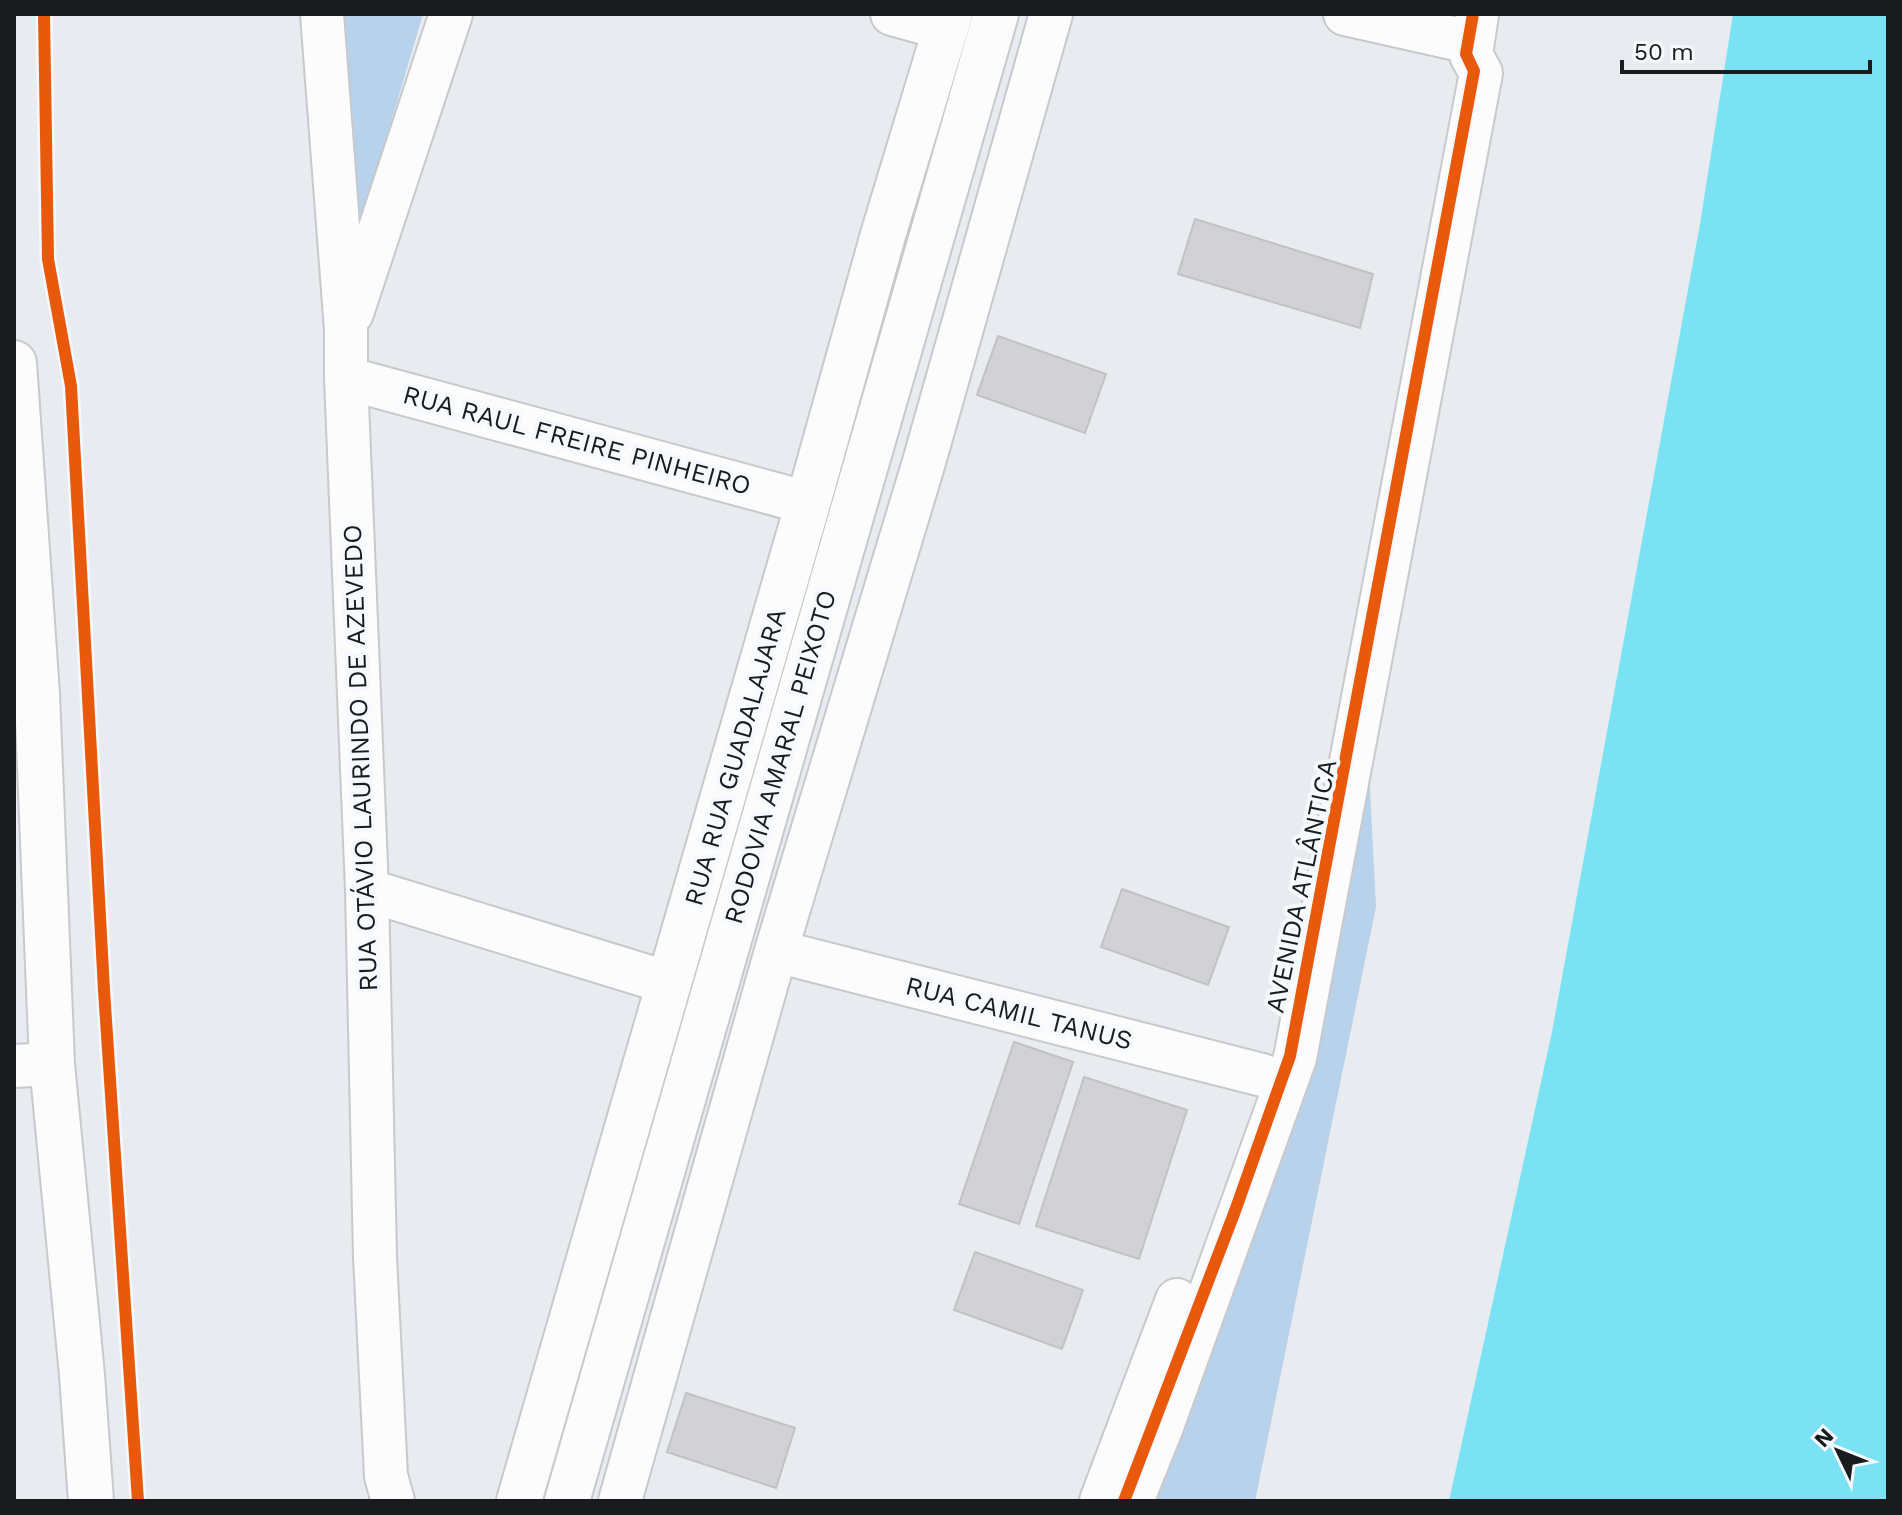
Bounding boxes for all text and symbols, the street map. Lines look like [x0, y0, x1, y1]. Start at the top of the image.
scale bar [1622, 24, 1870, 74]
text: 50 m [1634, 38, 1694, 66]
street label: RUA RAUL FREIRE PINHEIRO [400, 379, 754, 501]
street label: RUA OTÁVIO LAURINDO DE AZEVEDO [337, 524, 383, 992]
street label: RODOVIA AMARAL PEIXOTO [718, 586, 842, 928]
street label: RUA RUA GUADALAJARA [678, 605, 792, 909]
street label: AVENIDA ATLÂNTICA [1259, 756, 1343, 1016]
street label: RUA CAMIL TANUS [902, 970, 1136, 1056]
north arrow [1798, 1411, 1878, 1491]
text: N [1809, 1423, 1838, 1452]

